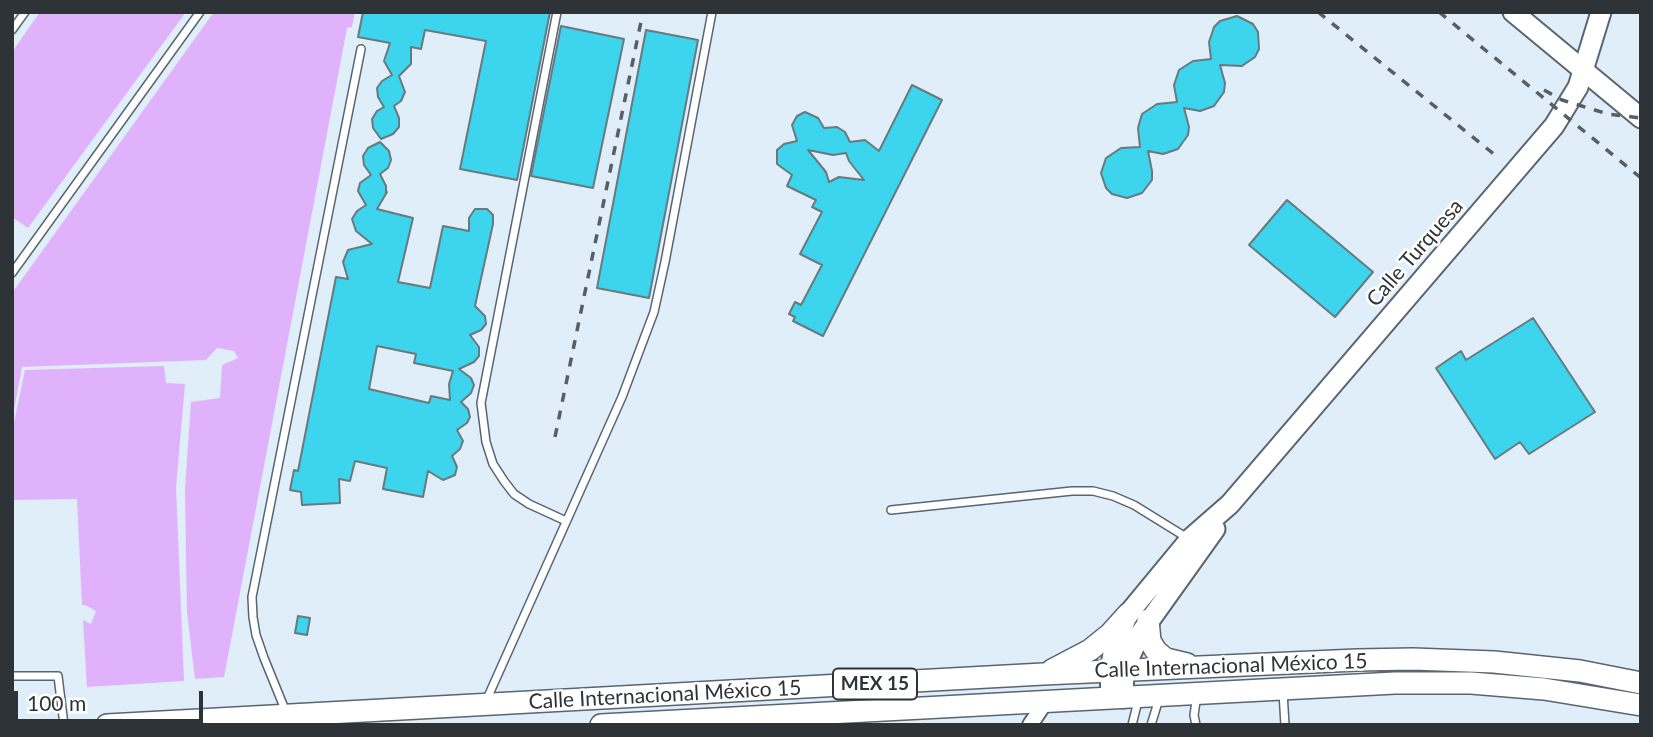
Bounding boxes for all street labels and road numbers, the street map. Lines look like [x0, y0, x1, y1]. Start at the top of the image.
street label: Calle Turquesa [1362, 194, 1468, 312]
street label: Calle Internacional México 15 [1094, 649, 1368, 683]
road number: MEX 15 [833, 668, 917, 699]
street label: Calle Internacional México 15 [528, 675, 802, 715]

